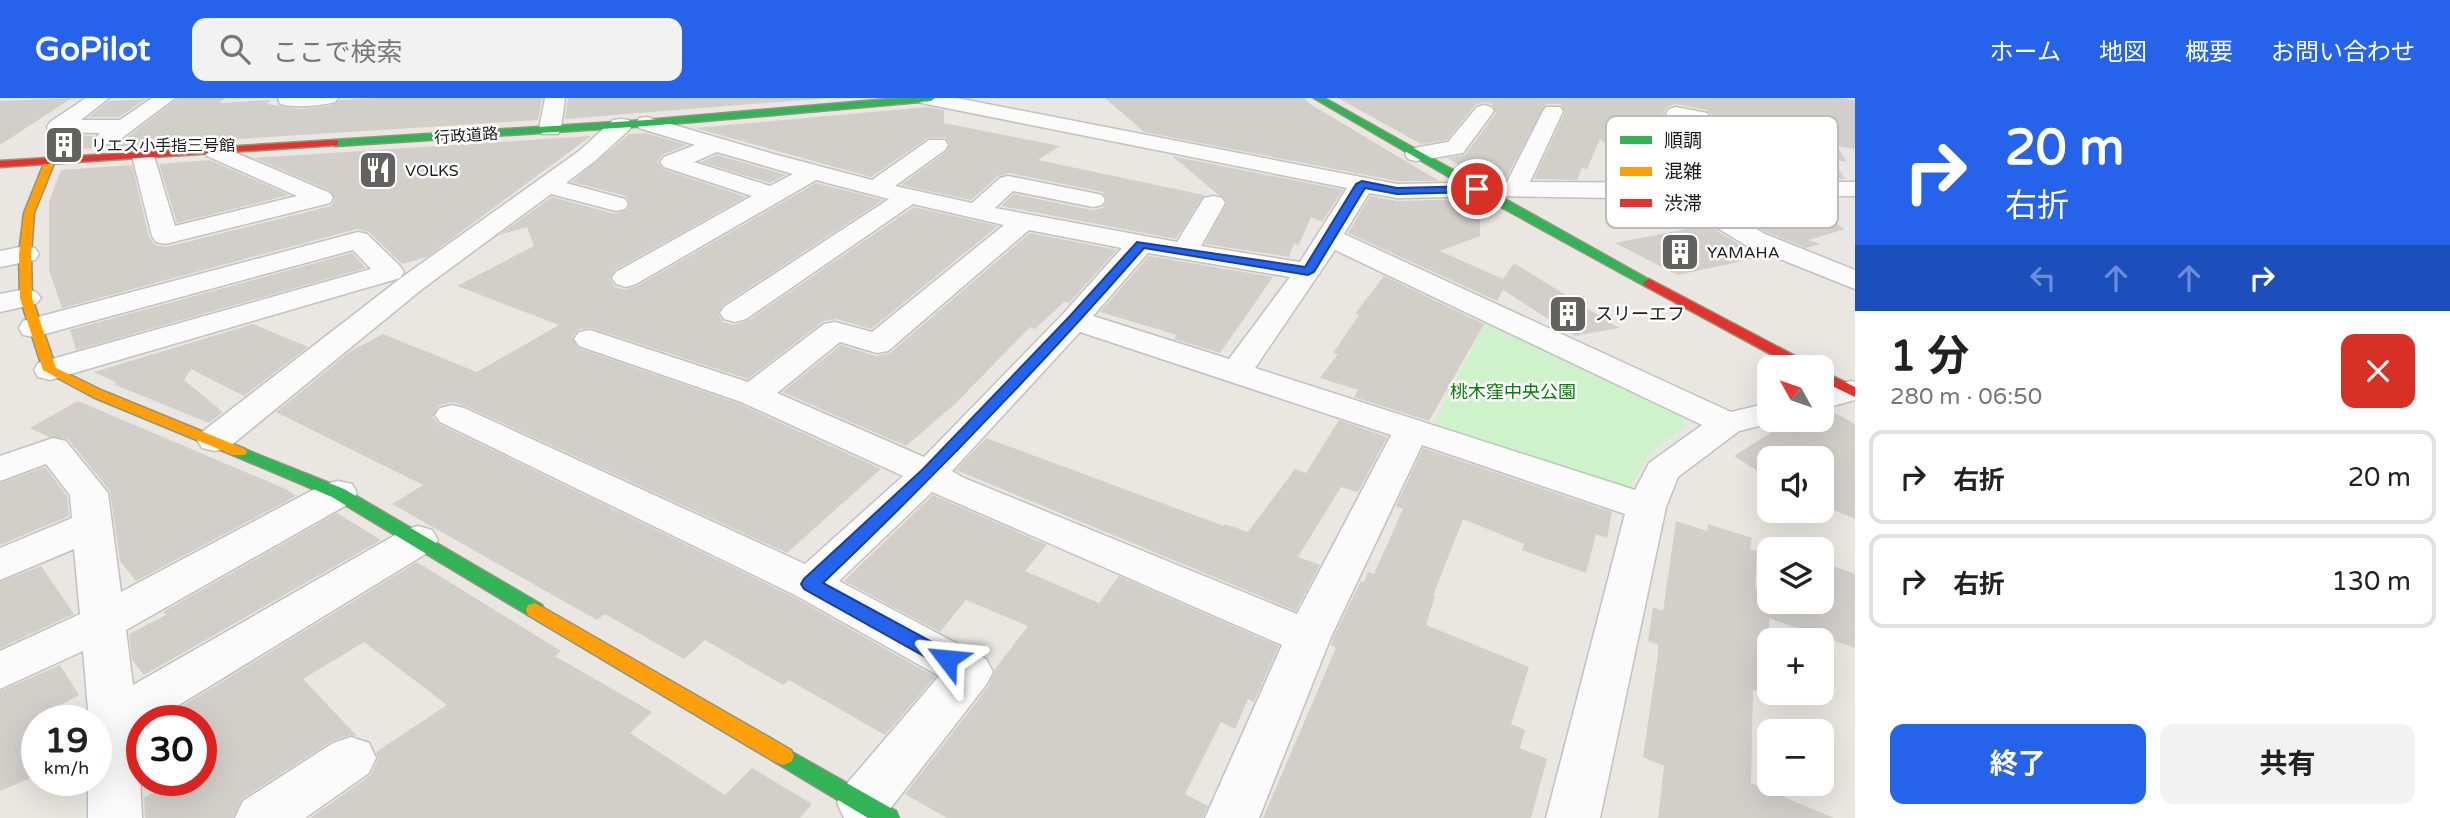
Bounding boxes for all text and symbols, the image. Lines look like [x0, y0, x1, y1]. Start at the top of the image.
search box [192, 18, 682, 81]
text: GoPilot [35, 30, 150, 69]
icon: search [216, 30, 254, 68]
text: ここで検索 [272, 37, 402, 68]
text: ホーム [1990, 38, 2061, 67]
text: 地図 [2099, 38, 2147, 67]
text: 概要 [2185, 38, 2233, 67]
text: お問い合わせ [2271, 38, 2415, 67]
legend [1606, 116, 1838, 228]
text: 20 m [2005, 119, 2124, 178]
building icon: リエス小手指三号館 [43, 124, 85, 166]
street label: 行政道路 [433, 124, 499, 148]
icon: right [1890, 126, 1981, 217]
text: 順調 [1664, 130, 1702, 152]
place label: リエス小手指三号館 [91, 136, 235, 156]
restaurant icon: VOLKS [357, 149, 399, 191]
pin [1447, 159, 1507, 219]
place label: VOLKS [405, 161, 459, 181]
text: 混雑 [1664, 161, 1702, 183]
icon: arrive [1458, 170, 1496, 208]
text: 右折 [2005, 187, 2069, 225]
text: 渋滞 [1664, 193, 1702, 215]
building icon: YAMAHA [1659, 231, 1701, 273]
place label: YAMAHA [1707, 243, 1780, 263]
icon: left [2024, 259, 2062, 297]
icon: ahead [2097, 259, 2135, 297]
icon: ahead [2170, 259, 2208, 297]
icon: right [2243, 259, 2281, 297]
building icon: スリーエフ [1547, 293, 1589, 335]
place label: スリーエフ [1595, 303, 1685, 325]
text: 1 分 [1890, 331, 1969, 382]
button: close [2341, 334, 2415, 408]
north arrow [1757, 355, 1834, 432]
map controls [1757, 355, 1834, 796]
park label: 桃木窪中央公園 [1450, 381, 1576, 403]
text: 280 m · 06:50 [1890, 383, 2042, 411]
button: sound [1757, 446, 1834, 523]
icon: right [1894, 458, 1932, 496]
text: 20 m [2348, 462, 2411, 493]
text: 右折 [1953, 465, 2005, 496]
button: layers [1757, 537, 1834, 614]
icon: right [1894, 562, 1932, 600]
text: 130 m [2331, 566, 2411, 597]
text: 右折 [1953, 569, 2005, 600]
position arrow [910, 622, 984, 696]
button: + [1757, 628, 1834, 705]
speed limit sign: 30 [126, 705, 217, 796]
button: − [1757, 719, 1834, 796]
text: 19 [45, 720, 88, 762]
button: 終了 [1890, 724, 2146, 804]
button: 共有 [2160, 724, 2415, 804]
text: km/h [44, 757, 89, 779]

